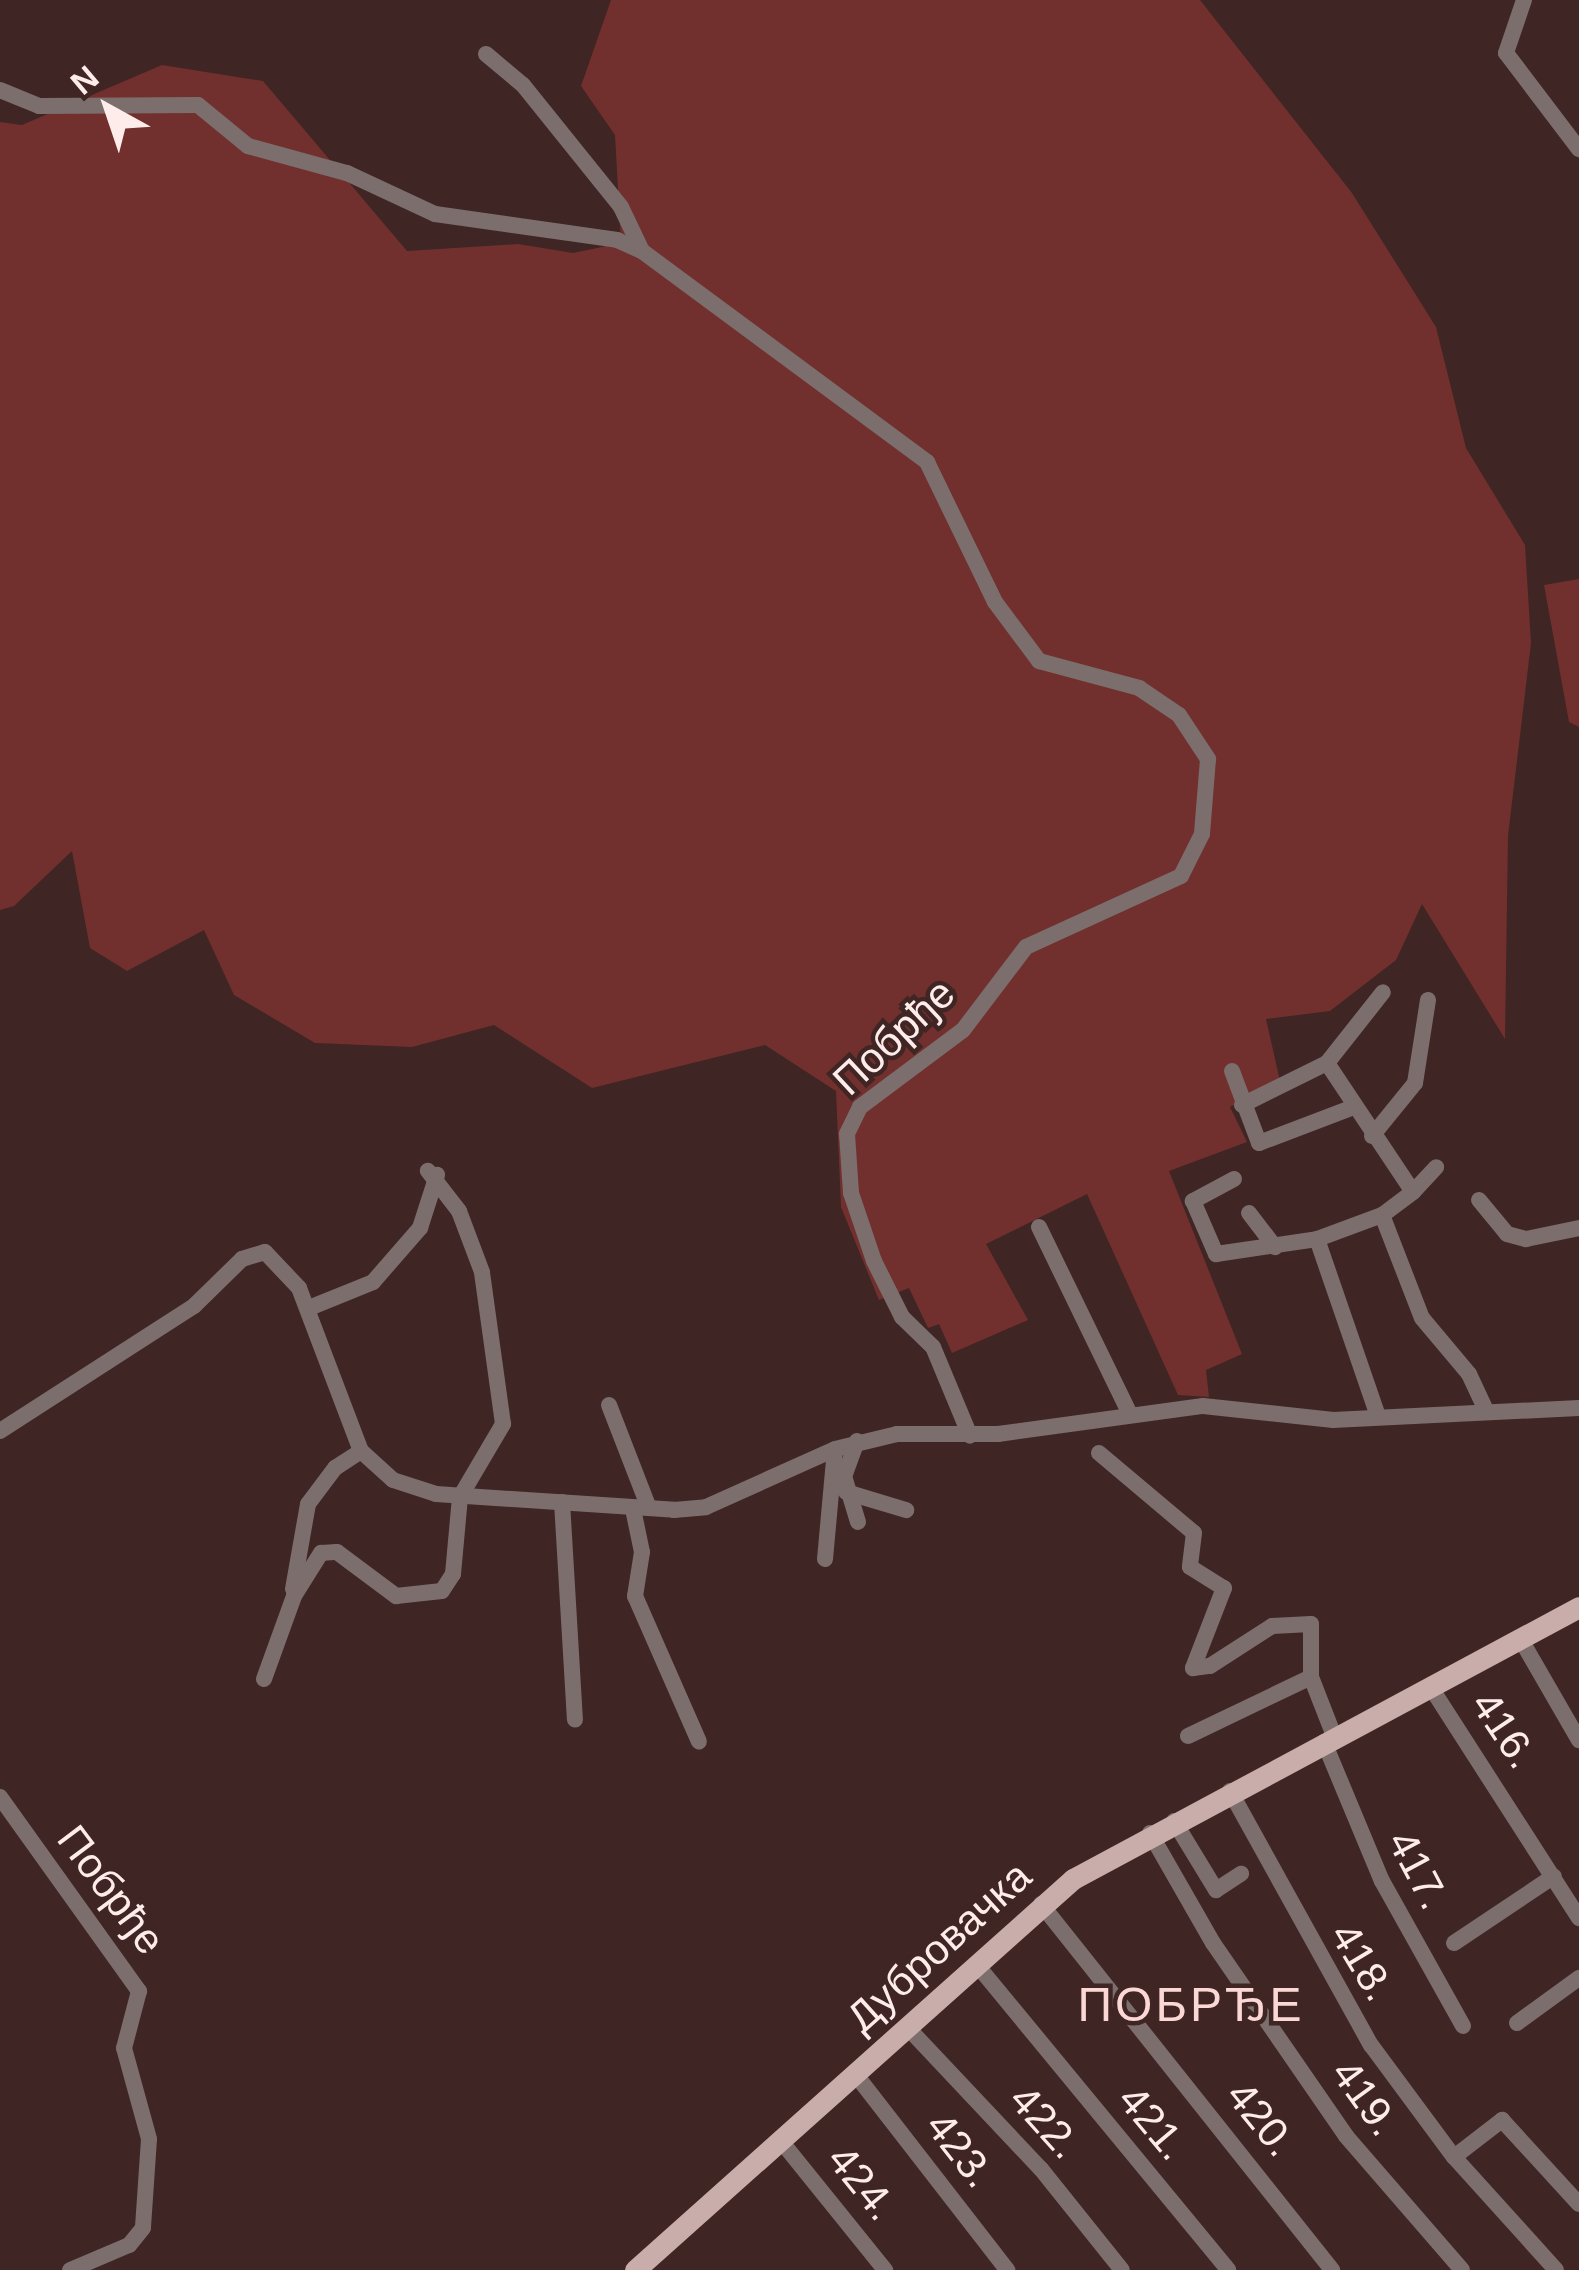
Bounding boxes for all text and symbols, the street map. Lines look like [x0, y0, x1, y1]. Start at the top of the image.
north arrow [48, 48, 168, 168]
text: N [64, 58, 106, 102]
street label: Побрђе [823, 968, 965, 1106]
street label: 416. [1460, 1682, 1548, 1778]
street label: Побрђе [46, 1816, 176, 1964]
street label: 417. [1377, 1822, 1459, 1918]
street label: Дубровачка [837, 1851, 1041, 2043]
street label: 418. [1319, 1914, 1405, 2010]
district label: ПОБРЂЕ [1078, 1976, 1304, 2034]
street label: 419. [1321, 2050, 1409, 2146]
street label: 420. [1216, 2071, 1306, 2167]
street label: 422. [999, 2075, 1091, 2169]
street label: 421. [1107, 2075, 1199, 2171]
street label: 423. [915, 2102, 1005, 2198]
street label: 424. [817, 2135, 907, 2231]

